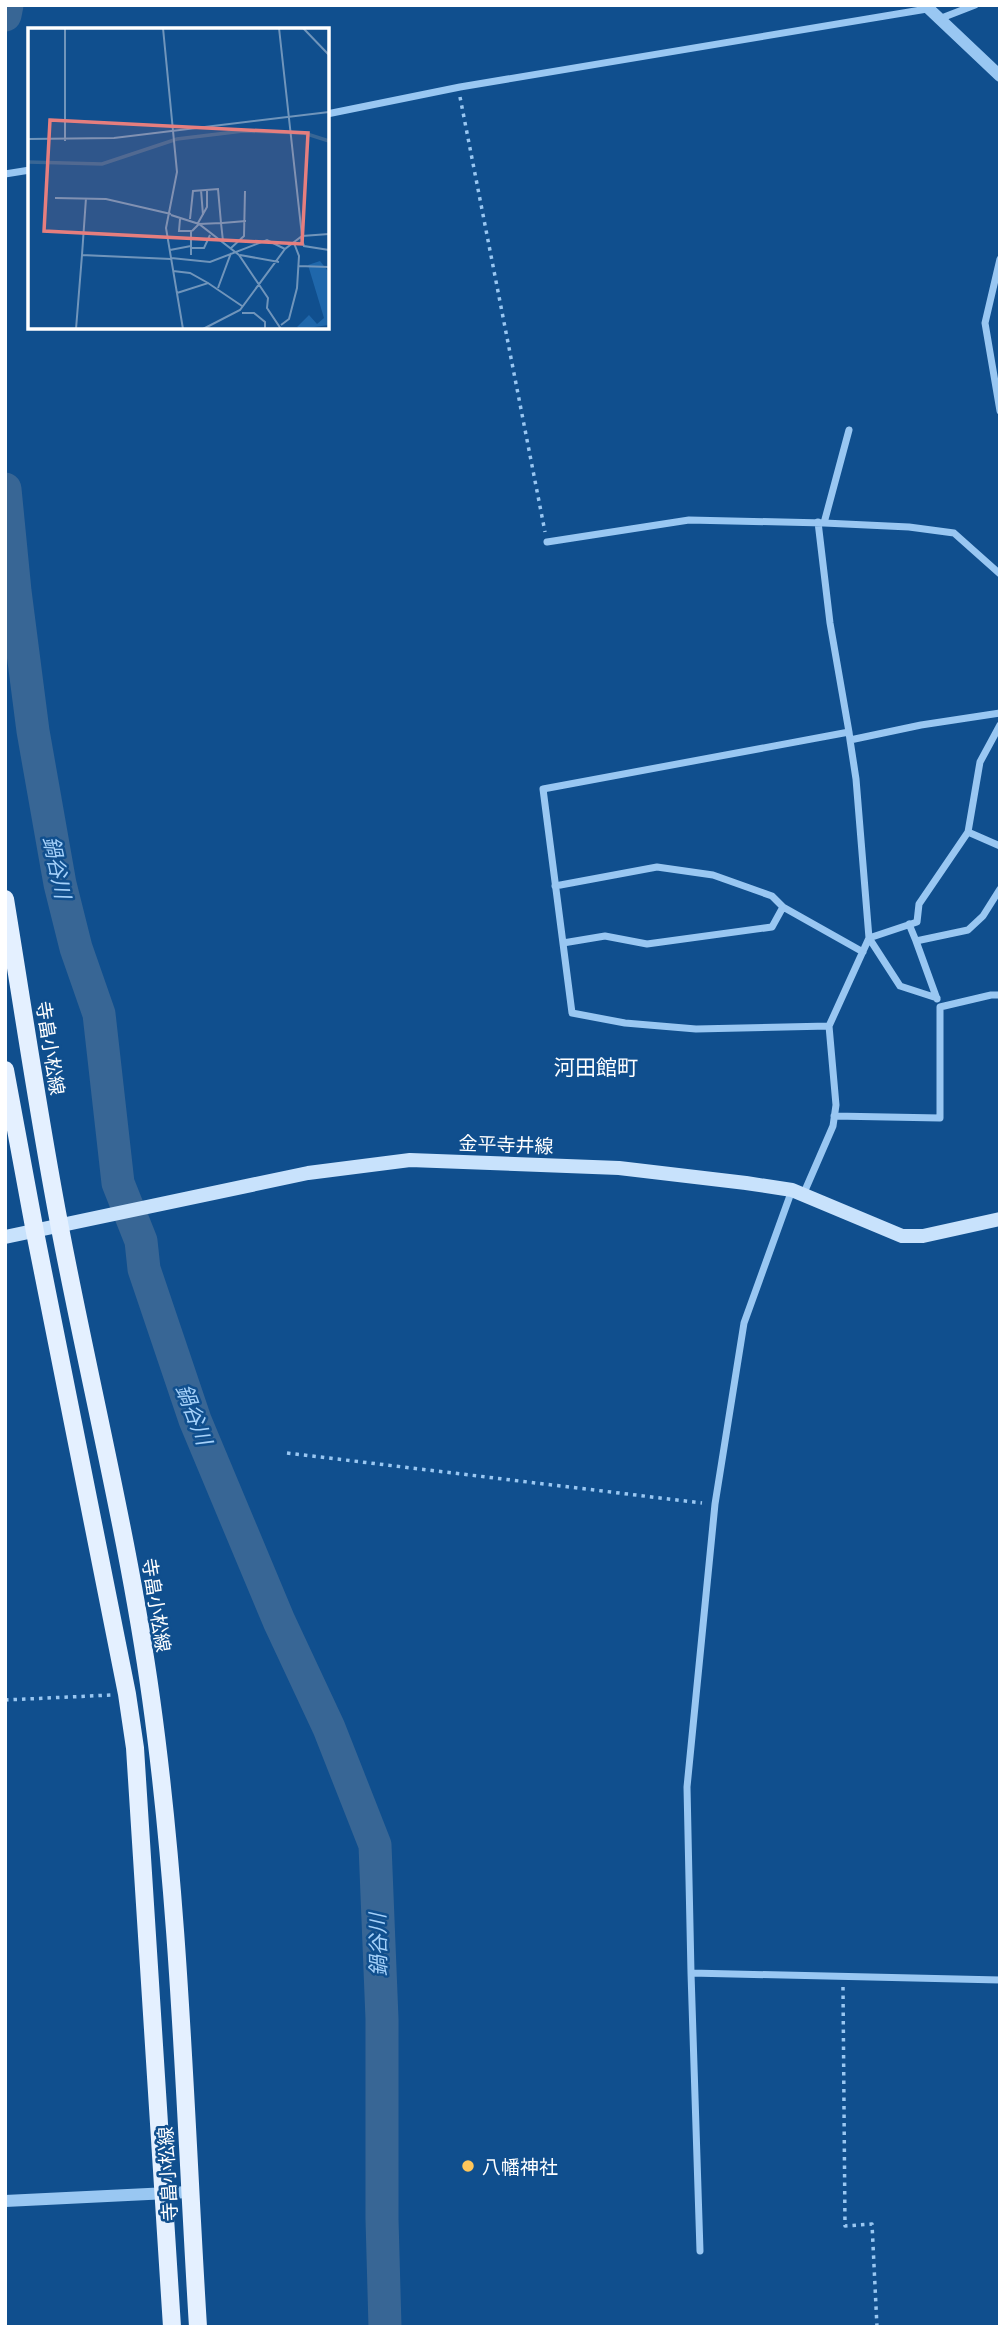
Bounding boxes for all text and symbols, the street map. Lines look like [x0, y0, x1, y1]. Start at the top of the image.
inset map [28, 28, 329, 329]
water label: 鍋谷川 [39, 834, 77, 902]
street label: 寺畠小松線 [32, 999, 70, 1097]
district label: 河田館町 [554, 1054, 638, 1079]
street label: 金平寺井線 [458, 1131, 554, 1157]
water label: 鍋谷川 [172, 1380, 219, 1450]
street label: 寺畠小松線 [138, 1556, 176, 1654]
water label: 鍋谷川 [364, 1911, 390, 1977]
street label: 寺畠小松線 [153, 2126, 181, 2222]
place label: 八幡神社 [482, 2155, 558, 2178]
marker: 八幡神社 [460, 2158, 476, 2174]

